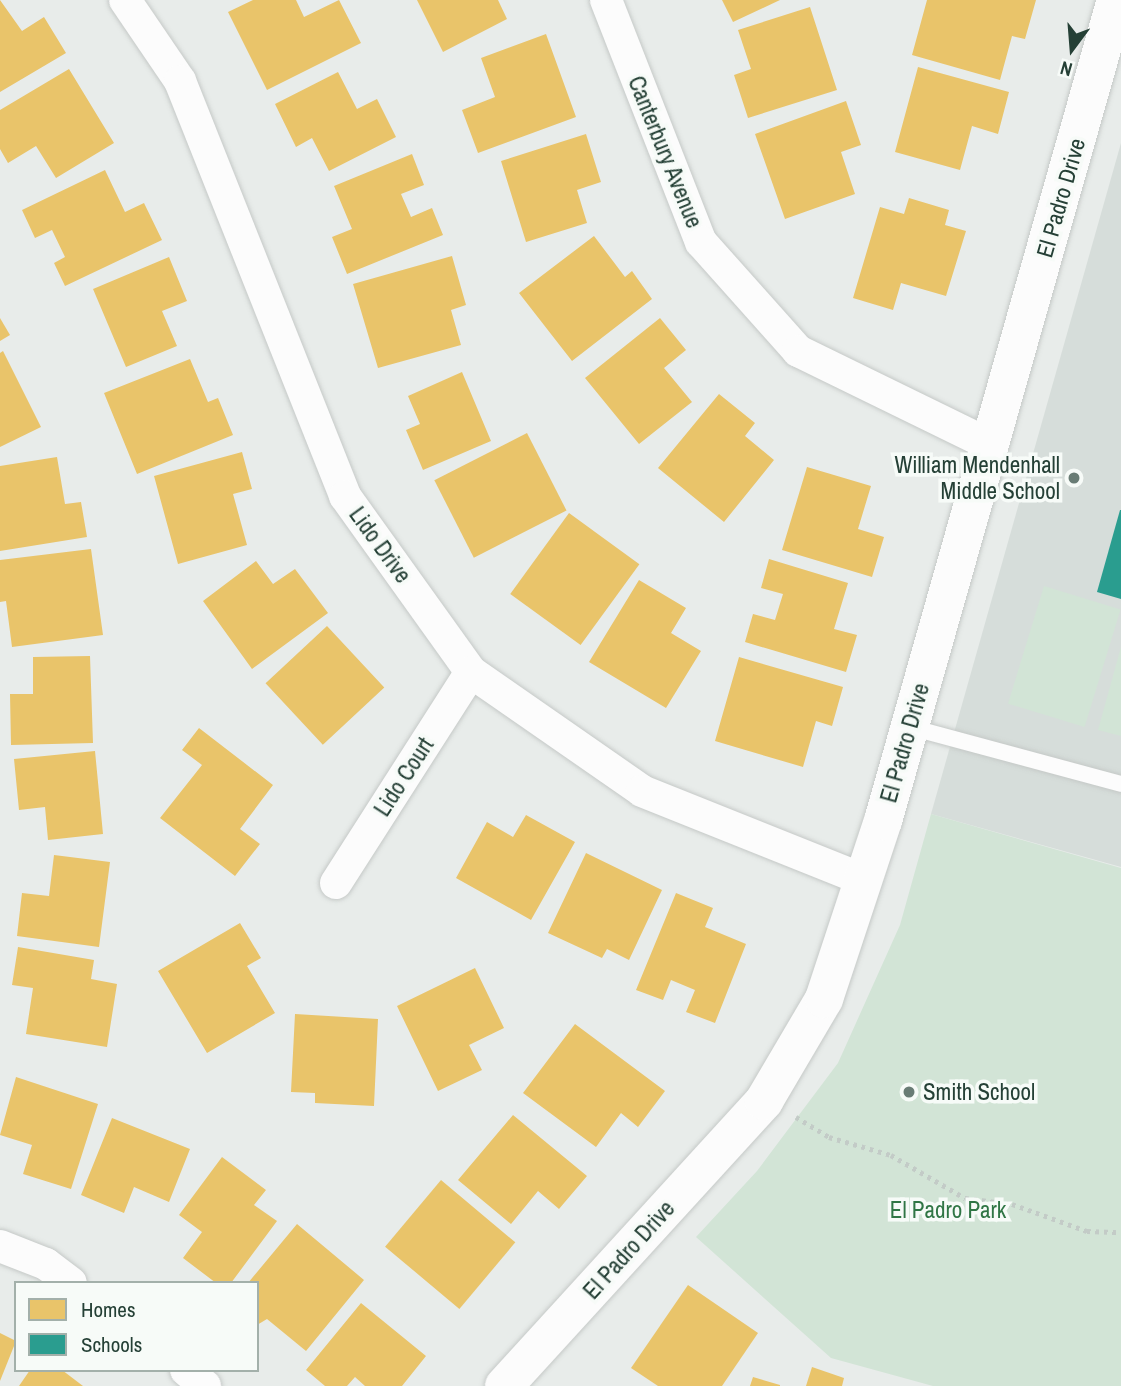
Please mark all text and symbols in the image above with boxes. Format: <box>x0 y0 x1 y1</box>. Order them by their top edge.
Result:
north arrow <box>1037 14 1107 84</box>
text: N <box>1057 55 1075 83</box>
street label: Canterbury Avenue <box>622 72 708 232</box>
street label: El Padro Drive <box>1031 135 1091 261</box>
place label: William Mendenhall Middle School <box>894 451 1060 505</box>
marker: William Mendenhall Middle School <box>1066 470 1082 486</box>
street label: Lido Drive <box>343 502 417 588</box>
street label: El Padro Drive <box>875 680 935 806</box>
street label: Lido Court <box>368 733 440 821</box>
place label: Smith School <box>923 1078 1035 1106</box>
marker: Smith School <box>901 1084 917 1100</box>
street label: El Padro Drive <box>578 1195 680 1305</box>
park label: El Padro Park <box>890 1196 1006 1224</box>
legend <box>14 1281 259 1372</box>
text: Homes <box>81 1295 136 1324</box>
text: Schools <box>81 1330 142 1359</box>

